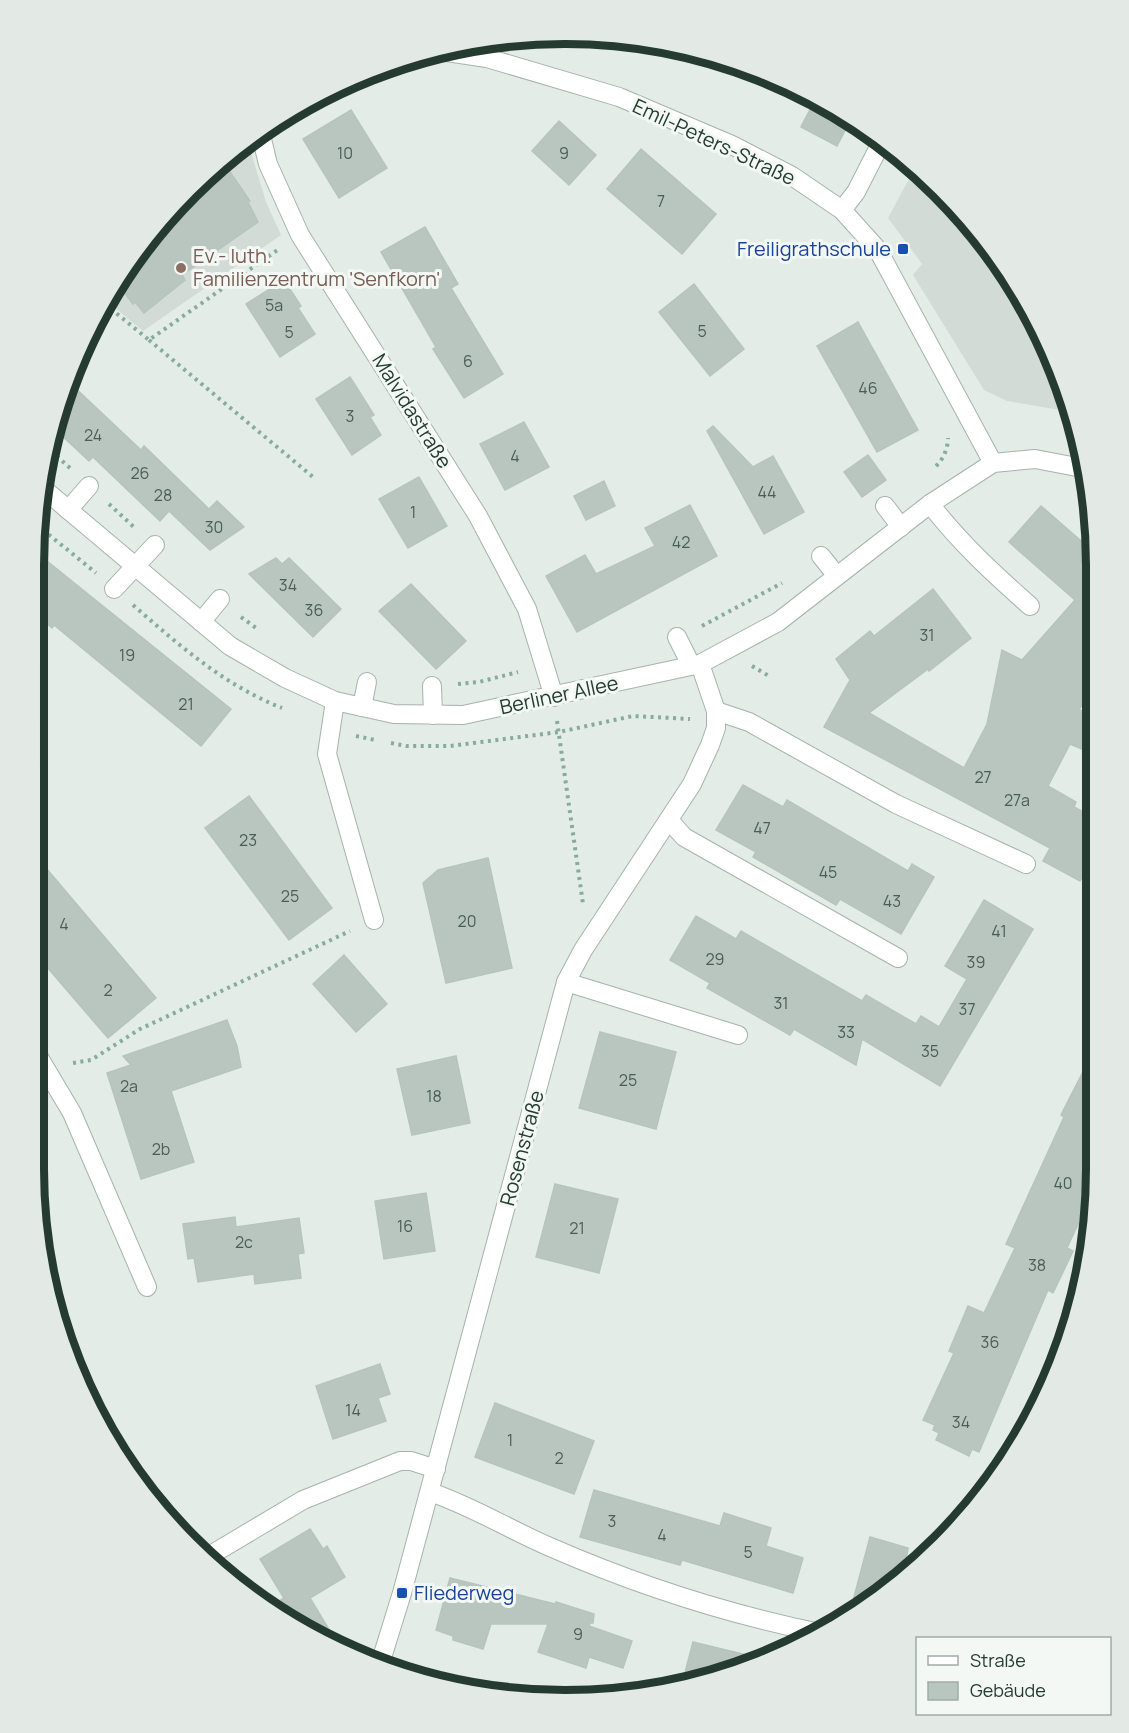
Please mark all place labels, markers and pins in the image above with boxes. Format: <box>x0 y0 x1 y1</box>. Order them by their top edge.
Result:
place label: Freiligrathschule <box>737 235 891 262</box>
place label: Ev.- luth. Familienzentrum 'Senfkorn' <box>193 242 440 292</box>
marker: Freiligrathschule <box>896 242 910 256</box>
marker: Ev.- luth. Familienzentrum 'Senfkorn' <box>174 261 188 275</box>
place label: Fliederweg <box>414 1579 514 1606</box>
marker: Fliederweg <box>395 1586 409 1600</box>

